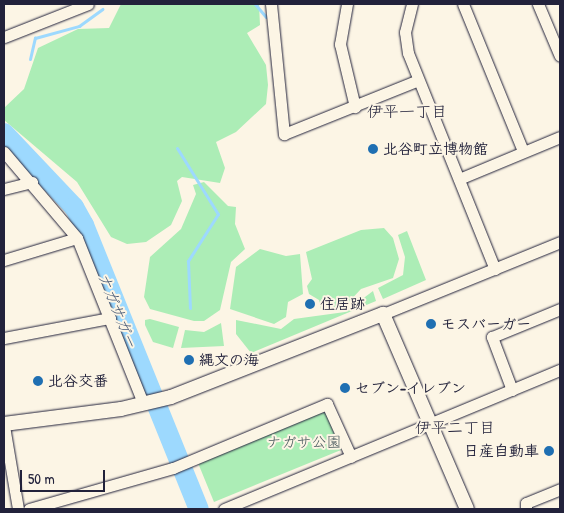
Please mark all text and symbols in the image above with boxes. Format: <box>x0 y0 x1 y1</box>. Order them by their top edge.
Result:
district label: 伊平一丁目 <box>367 101 447 121</box>
place label: 北谷町立博物館 <box>383 140 488 158</box>
marker: 北谷町立博物館 <box>367 143 379 155</box>
water label: ナガサガー <box>94 269 142 351</box>
place label: 住居跡 <box>320 295 365 313</box>
marker: 住居跡 <box>304 298 316 310</box>
place label: モスバーガー <box>441 315 531 333</box>
marker: モスバーガー <box>425 318 437 330</box>
place label: 縄文の海 <box>199 351 259 369</box>
marker: 縄文の海 <box>183 354 195 366</box>
place label: 北谷交番 <box>48 372 108 390</box>
marker: 北谷交番 <box>32 375 44 387</box>
place label: セブン-イレブン <box>355 379 466 397</box>
marker: セブン-イレブン <box>339 382 351 394</box>
district label: 伊平二丁目 <box>415 417 495 437</box>
park label: ナガサ公園 <box>267 433 341 451</box>
place label: 日産自動車 <box>464 442 539 460</box>
marker: 日産自動車 <box>543 445 555 457</box>
scale bar <box>22 460 108 492</box>
text: 50 m <box>28 468 55 489</box>

